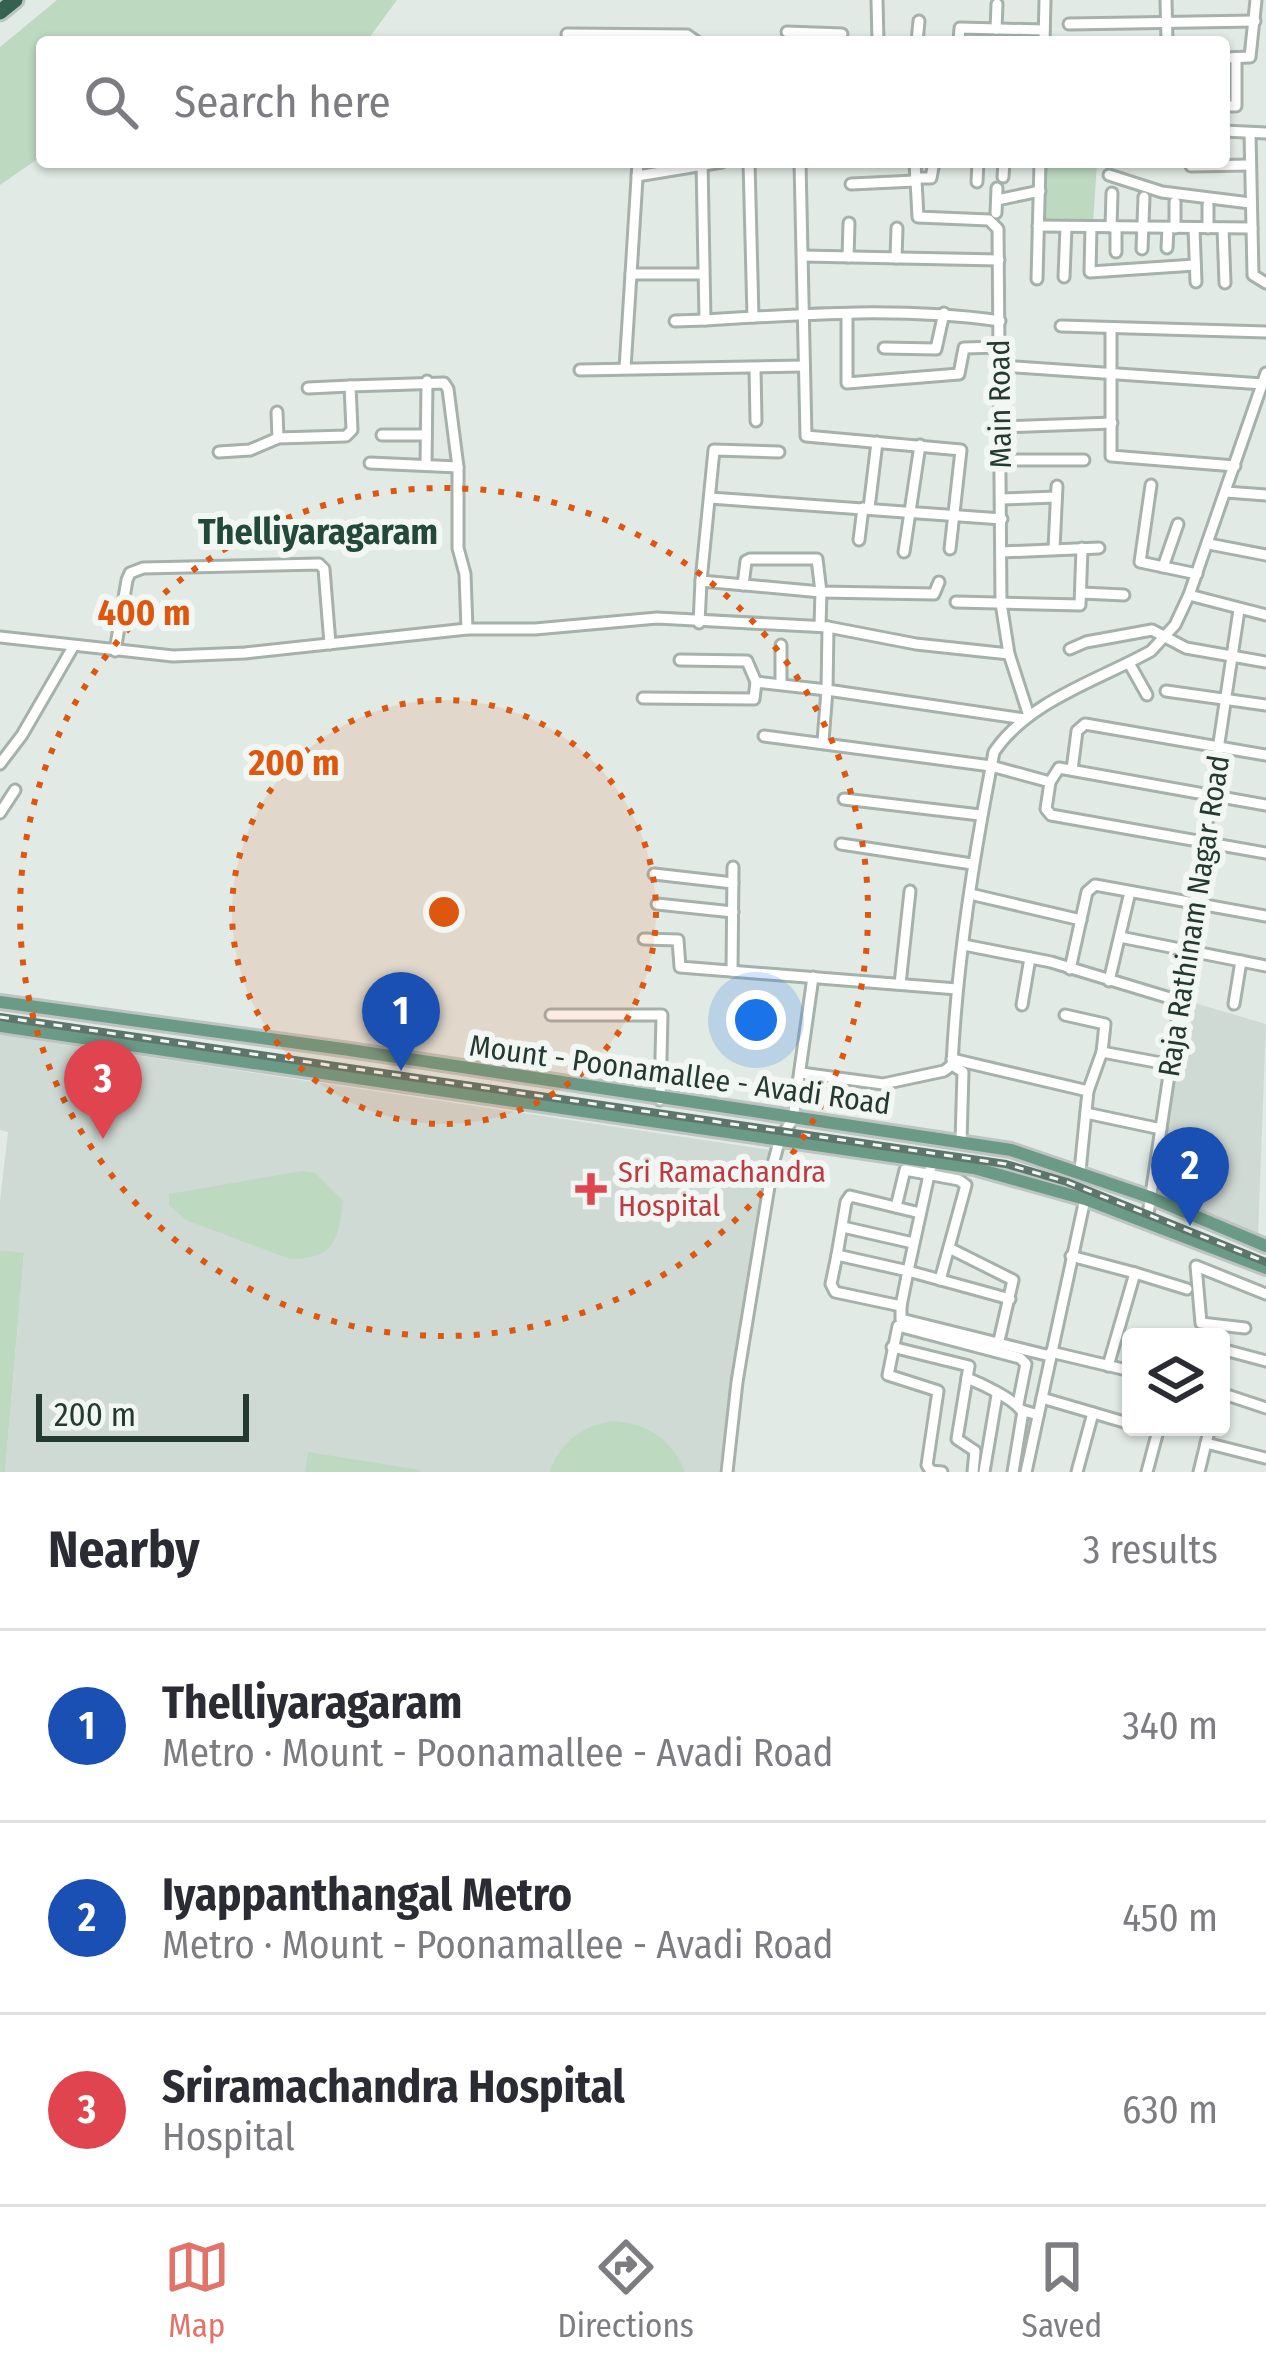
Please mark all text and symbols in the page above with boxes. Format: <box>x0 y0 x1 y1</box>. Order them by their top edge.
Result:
search box <box>36 36 1230 168</box>
icon: search <box>78 69 144 135</box>
text: Search here <box>174 75 391 129</box>
street label: Main Road <box>981 339 1019 469</box>
district label: Thelliyaragaram <box>198 510 438 554</box>
text: 400 m <box>98 591 190 635</box>
text: 200 m <box>248 741 339 785</box>
street label: Raja Rathinam Nagar Road <box>1151 753 1237 1079</box>
centre of rings <box>423 891 465 933</box>
pin: 1 <box>362 972 440 1071</box>
your location <box>726 990 786 1050</box>
street label: Mount - Poonamallee - Avadi Road <box>467 1028 893 1122</box>
pin: 3 <box>64 1040 142 1139</box>
pin: 2 <box>1151 1127 1229 1226</box>
place label: Sri Ramachandra Hospital <box>618 1154 826 1224</box>
marker: Sri Ramachandra Hospital <box>575 1173 607 1205</box>
map controls <box>1122 1328 1230 1436</box>
button: layers <box>1122 1328 1230 1436</box>
scale bar <box>36 1388 249 1441</box>
text: 200 m <box>54 1395 136 1435</box>
text: Nearby <box>48 1519 200 1581</box>
text: 3 results <box>1083 1527 1218 1573</box>
text: Thelliyaragaram <box>162 1676 462 1730</box>
text: 1 <box>79 1703 95 1749</box>
text: 340 m <box>1122 1703 1218 1749</box>
text: Metro · Mount - Poonamallee - Avadi Road <box>162 1730 834 1776</box>
text: Iyappanthangal Metro <box>162 1868 572 1922</box>
text: 2 <box>78 1895 96 1941</box>
text: 450 m <box>1122 1895 1218 1941</box>
text: Metro · Mount - Poonamallee - Avadi Road <box>162 1922 834 1968</box>
text: Sriramachandra Hospital <box>162 2060 625 2114</box>
text: 3 <box>78 2087 96 2133</box>
text: 630 m <box>1122 2087 1218 2133</box>
text: Hospital <box>162 2114 295 2160</box>
tab: Map <box>164 2234 230 2346</box>
tab: Directions <box>557 2234 694 2346</box>
tab: Saved <box>1022 2234 1102 2346</box>

